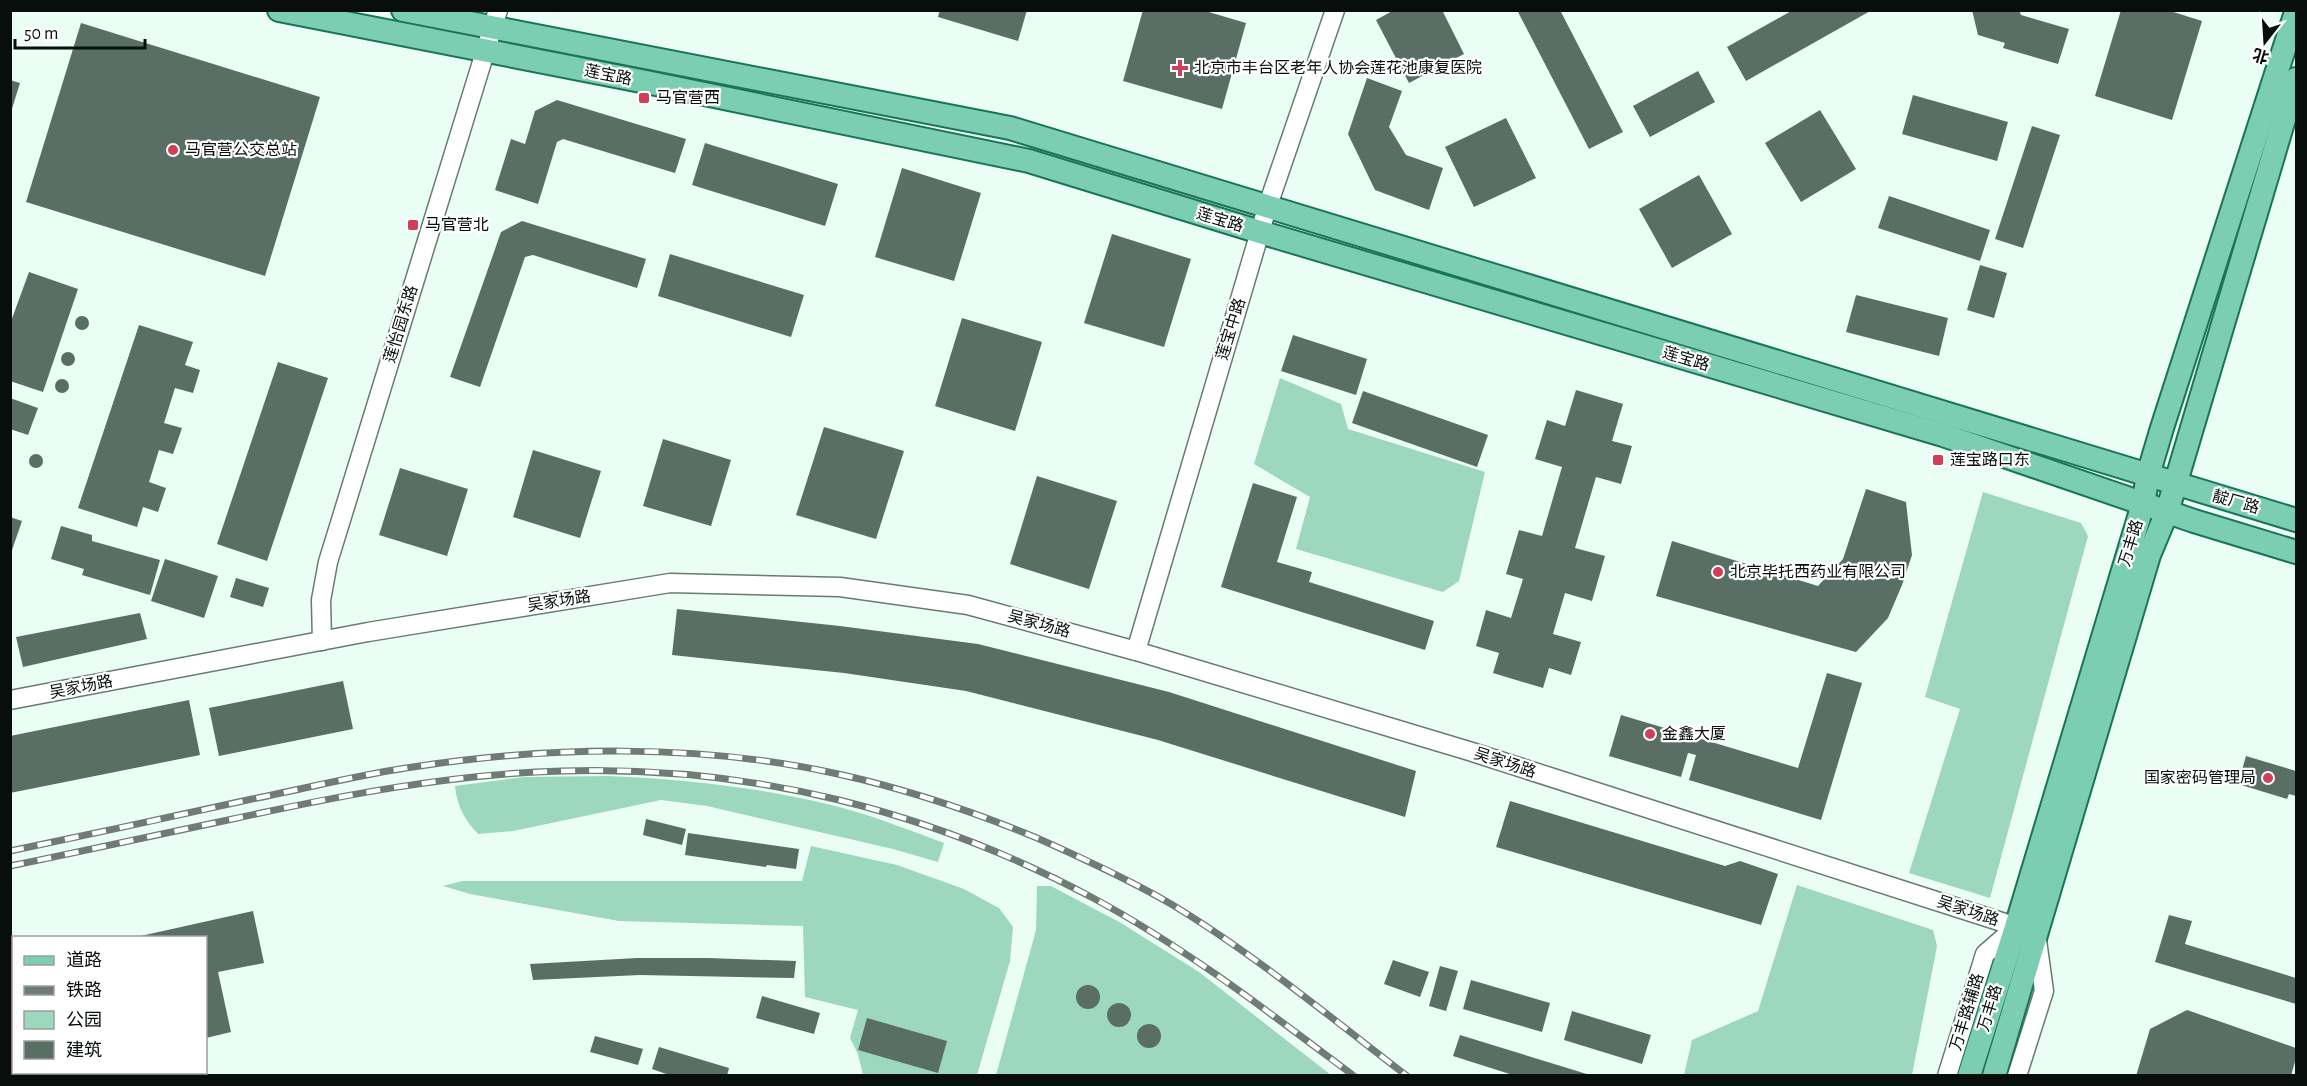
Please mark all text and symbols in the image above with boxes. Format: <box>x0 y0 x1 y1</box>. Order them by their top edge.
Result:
scale bar <box>15 12 146 50</box>
north arrow <box>2235 12 2295 72</box>
text: 50 m <box>24 25 58 43</box>
text: 北 <box>2251 45 2271 66</box>
marker: 北京市丰台区老年人协会莲花池康复医院 <box>1171 59 1189 77</box>
place label: 北京市丰台区老年人协会莲花池康复医院 <box>1194 59 1482 76</box>
street label: 莲宝路 <box>583 62 633 87</box>
place label: 马官营西 <box>656 89 720 106</box>
marker: 马官营西 <box>637 91 651 105</box>
place label: 马官营公交总站 <box>185 141 297 158</box>
marker: 马官营公交总站 <box>166 143 180 157</box>
street label: 莲宝路 <box>1195 204 1246 235</box>
place label: 马官营北 <box>425 216 489 233</box>
marker: 马官营北 <box>406 218 420 232</box>
street label: 莲怡园东路 <box>381 283 420 365</box>
street label: 莲宝中路 <box>1213 296 1248 362</box>
street label: 莲宝路 <box>1661 343 1712 374</box>
place label: 莲宝路口东 <box>1950 451 2030 468</box>
marker: 莲宝路口东 <box>1931 453 1945 467</box>
street label: 靛厂路 <box>2211 487 2262 516</box>
street label: 万丰路 <box>2115 517 2146 568</box>
place label: 北京毕托西药业有限公司 <box>1730 563 1906 580</box>
marker: 北京毕托西药业有限公司 <box>1711 565 1725 579</box>
street label: 吴家场路 <box>526 587 592 614</box>
street label: 吴家场路 <box>1006 607 1072 640</box>
street label: 吴家场路 <box>48 672 114 701</box>
place label: 金鑫大厦 <box>1662 725 1726 742</box>
marker: 金鑫大厦 <box>1643 727 1657 741</box>
street label: 吴家场路 <box>1472 745 1538 780</box>
place label: 国家密码管理局 <box>2144 769 2256 786</box>
marker: 国家密码管理局 <box>2261 771 2275 785</box>
street label: 吴家场路 <box>1935 893 2001 928</box>
legend <box>12 936 207 1074</box>
text: 道路 <box>66 950 102 970</box>
street label: 万丰路辅路 <box>1947 971 1986 1053</box>
text: 铁路 <box>66 980 102 1000</box>
street label: 万丰路 <box>1974 982 2005 1033</box>
text: 公园 <box>66 1011 102 1030</box>
text: 建筑 <box>66 1040 102 1060</box>

